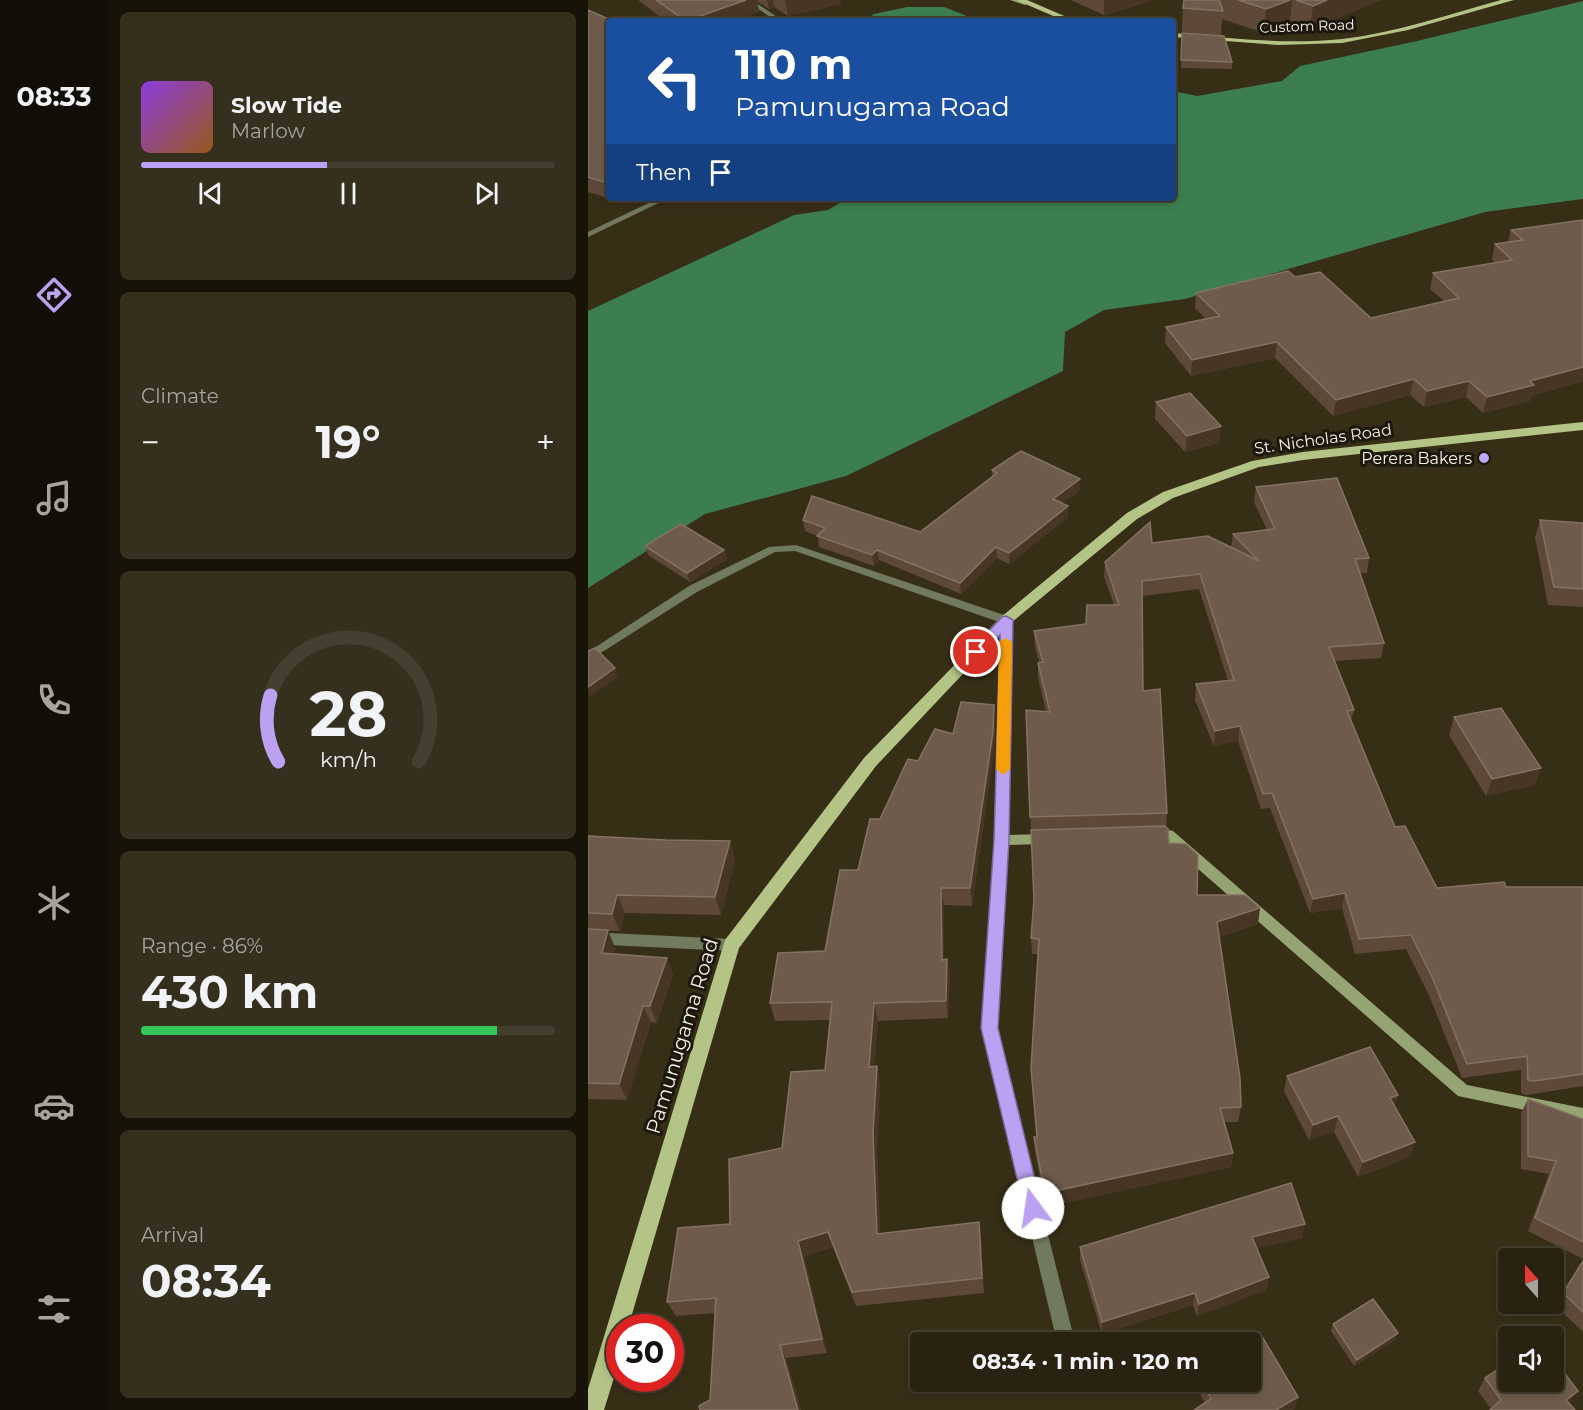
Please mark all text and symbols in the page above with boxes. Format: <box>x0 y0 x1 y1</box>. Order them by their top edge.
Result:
street label: Custom Road <box>1259 15 1355 37</box>
text: 110 m <box>735 38 852 90</box>
icon: left <box>636 42 714 120</box>
text: 08:33 <box>16 80 92 113</box>
text: Pamunugama Road <box>735 90 1010 123</box>
text: Slow Tide <box>231 92 342 119</box>
text: Marlow <box>231 119 305 143</box>
icon: arrive <box>704 156 737 189</box>
text: Then <box>636 159 692 186</box>
icon: previous <box>194 177 227 210</box>
icon: pause <box>332 177 365 210</box>
icon: next <box>470 177 503 210</box>
icon: directions <box>33 274 75 316</box>
text: Climate <box>141 384 219 408</box>
text: 19° <box>315 414 381 469</box>
street label: St. Nicholas Road <box>1253 420 1393 458</box>
text: − <box>141 422 160 462</box>
text: + <box>536 422 555 462</box>
place label: Perera Bakers <box>1361 449 1472 468</box>
marker: Perera Bakers <box>1477 451 1491 465</box>
icon: music <box>33 477 75 519</box>
pin <box>950 626 1001 677</box>
icon: arrive <box>959 635 992 668</box>
text: 28 <box>309 676 387 752</box>
icon: phone <box>33 679 75 721</box>
text: km/h <box>319 746 377 772</box>
icon: climate <box>33 882 75 924</box>
text: Range · 86% <box>141 934 263 958</box>
street label: Pamunugama Road <box>641 935 723 1137</box>
text: 430 km <box>141 964 318 1019</box>
icon: car <box>33 1085 75 1127</box>
position arrow <box>1001 1176 1065 1240</box>
text: Arrival <box>141 1223 204 1247</box>
north arrow <box>1498 1248 1564 1314</box>
map controls <box>1498 1248 1564 1392</box>
text: 08:34 <box>141 1253 271 1308</box>
icon: filters <box>33 1288 75 1330</box>
speed limit sign: 30 <box>606 1314 684 1392</box>
button: sound <box>1498 1326 1564 1392</box>
text: 08:34 · 1 min · 120 m <box>972 1348 1199 1375</box>

